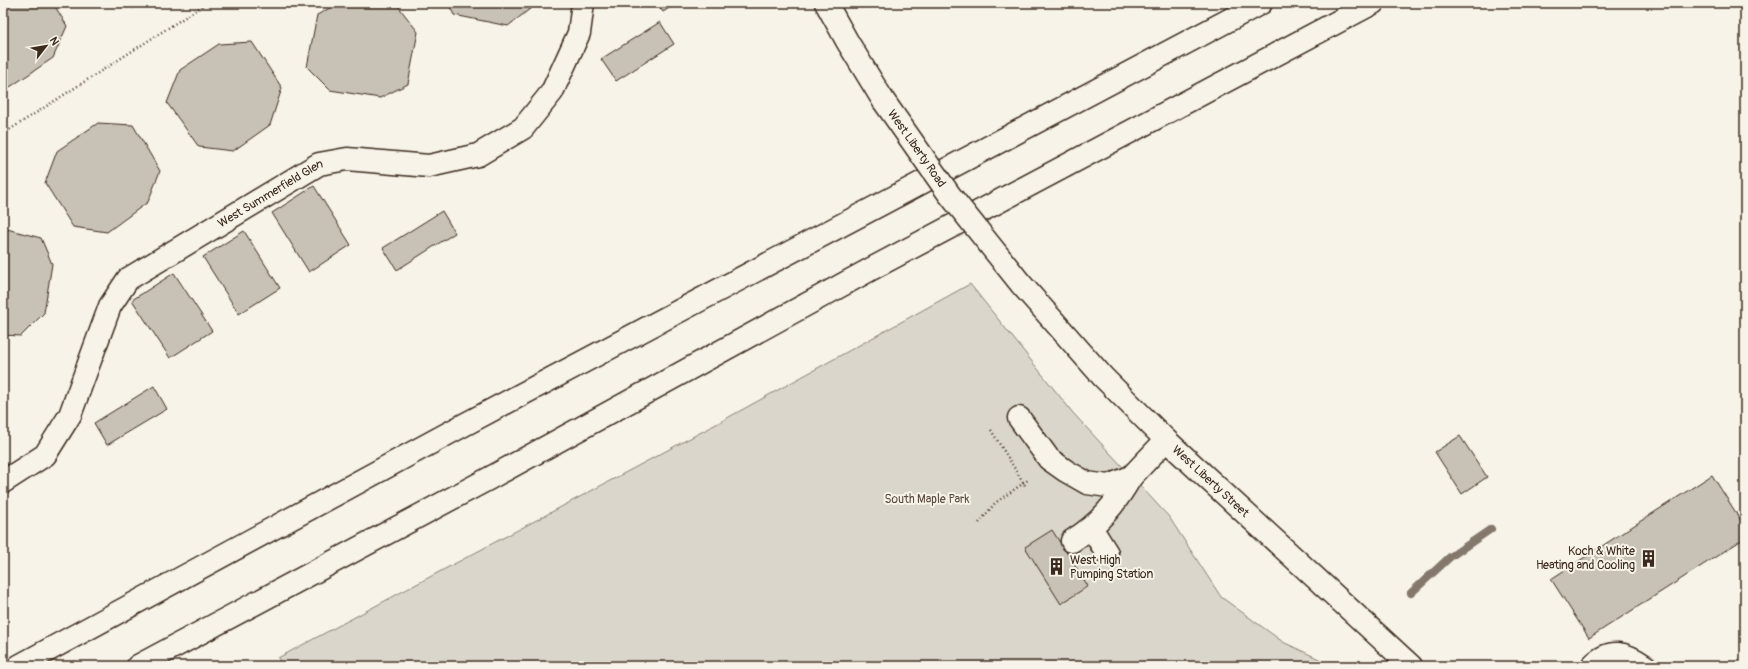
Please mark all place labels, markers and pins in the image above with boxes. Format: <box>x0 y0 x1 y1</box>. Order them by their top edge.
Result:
place label: Koch & White Heating and Cooling <box>1536 544 1635 573</box>
building icon: Koch & White Heating and Cooling <box>1638 548 1658 568</box>
place label: West High Pumping Station <box>1070 553 1153 582</box>
building icon: West High Pumping Station <box>1047 557 1067 577</box>

